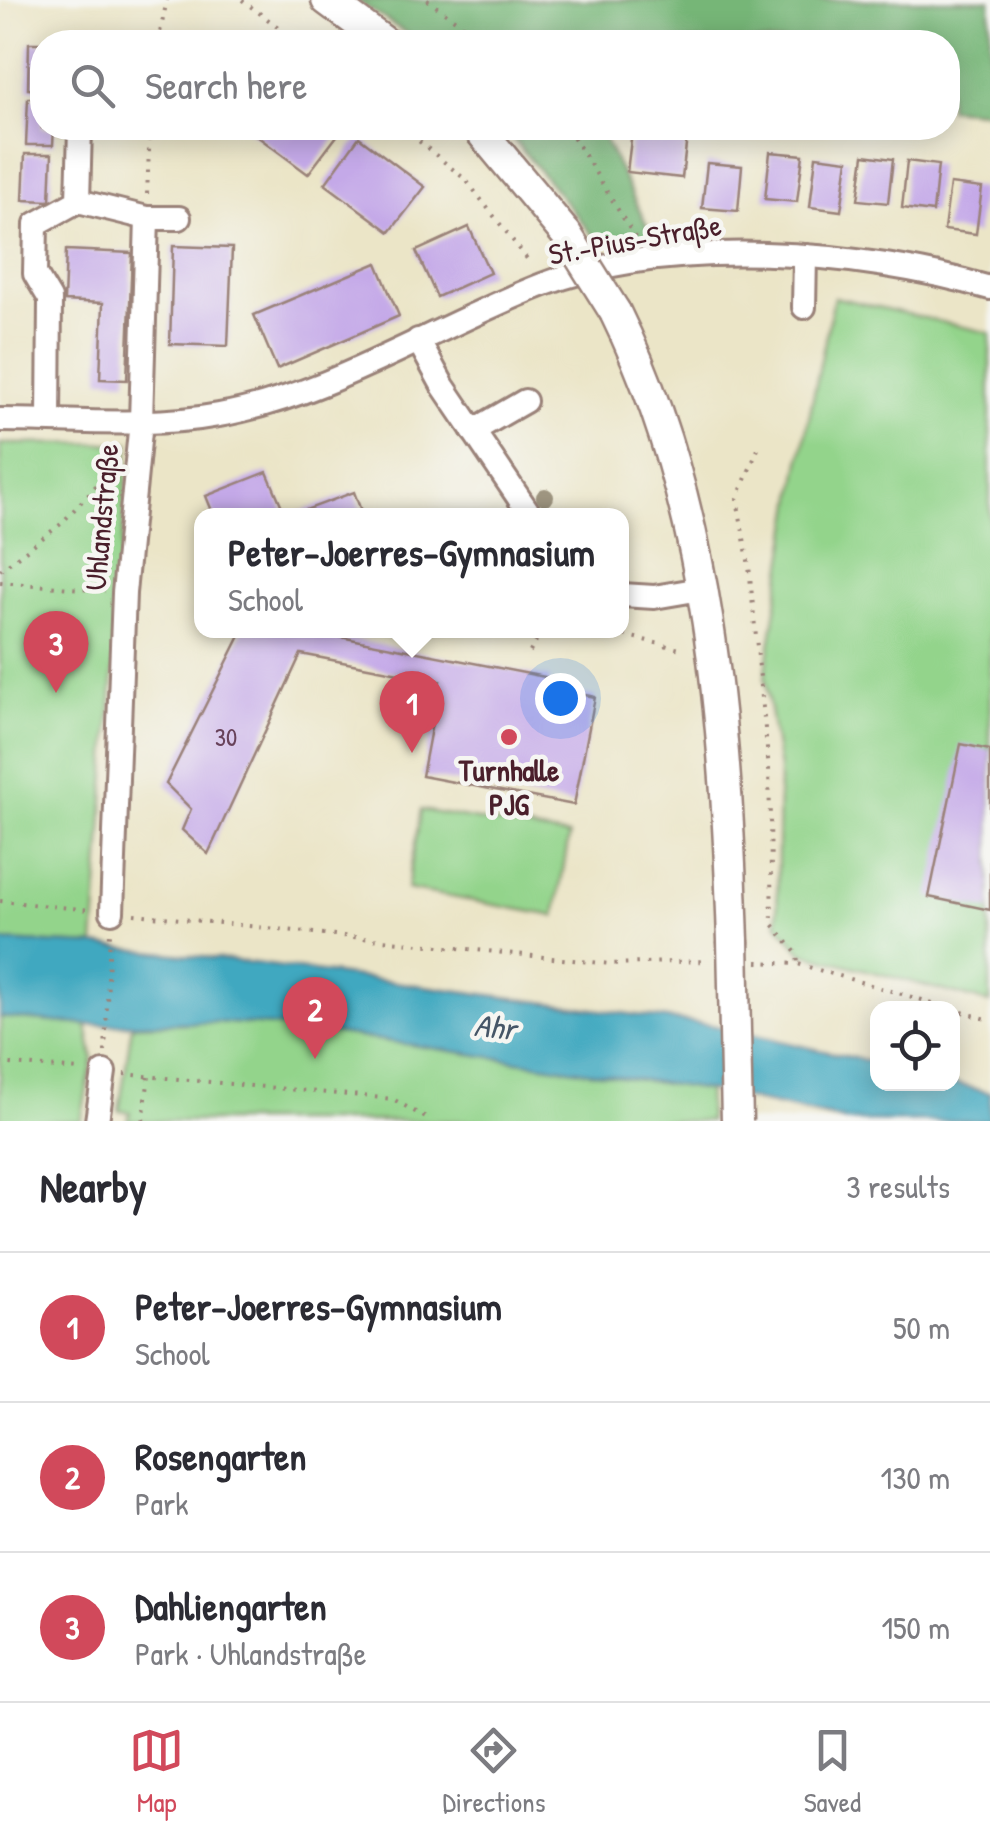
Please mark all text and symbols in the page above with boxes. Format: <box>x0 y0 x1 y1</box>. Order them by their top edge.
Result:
search box <box>30 30 960 140</box>
icon: search <box>65 58 120 113</box>
text: Search here <box>145 59 307 111</box>
street label: St.-Pius-Straße <box>545 204 724 274</box>
street label: Uhlandstraße <box>75 442 127 592</box>
popup <box>194 508 629 638</box>
text: Peter-Joerres-Gymnasium <box>228 526 595 578</box>
text: School <box>228 578 303 621</box>
pin: 3 <box>23 610 88 693</box>
pin: 1 <box>380 670 444 753</box>
your location <box>535 673 586 724</box>
house number: 30 <box>215 720 237 754</box>
marker: Turnhalle PJG <box>498 726 520 748</box>
place label: Turnhalle PJG <box>458 750 559 824</box>
pin: 2 <box>282 976 348 1059</box>
map controls <box>870 1001 960 1091</box>
button: locate <box>870 1001 960 1091</box>
water label: Ahr <box>472 1003 522 1050</box>
text: Nearby <box>40 1158 147 1215</box>
text: 3 results <box>846 1165 950 1208</box>
text: Peter-Joerres-Gymnasium <box>135 1280 502 1332</box>
text: 1 <box>67 1306 78 1349</box>
text: 50 m <box>893 1306 950 1349</box>
text: School <box>135 1332 210 1375</box>
text: Rosengarten <box>135 1430 306 1482</box>
text: 2 <box>65 1456 80 1499</box>
text: 130 m <box>881 1456 950 1499</box>
text: Park <box>135 1482 189 1525</box>
text: Dahliengarten <box>135 1580 327 1632</box>
text: 3 <box>65 1606 80 1649</box>
text: 150 m <box>881 1606 950 1649</box>
text: Park · Uhlandstraße <box>135 1632 367 1675</box>
tab: Map <box>129 1723 184 1821</box>
tab: Directions <box>442 1723 545 1821</box>
tab: Saved <box>804 1723 861 1821</box>

